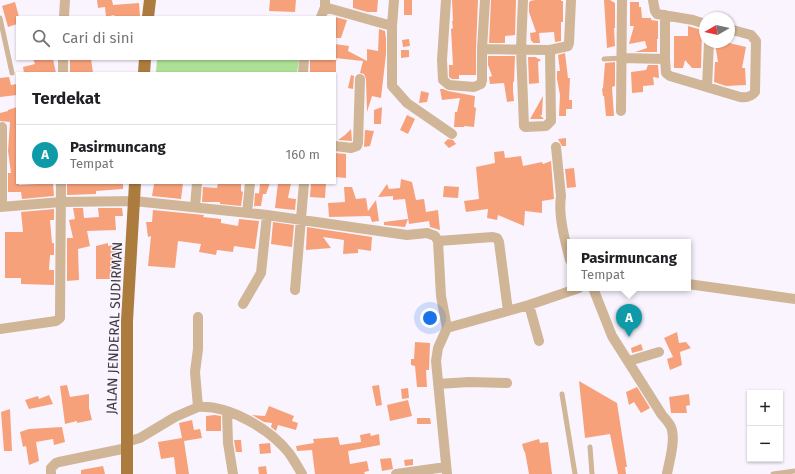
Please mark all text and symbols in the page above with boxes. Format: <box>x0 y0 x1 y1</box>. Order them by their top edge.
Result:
north arrow <box>699 12 735 48</box>
search box <box>16 16 336 60</box>
icon: search <box>30 27 52 49</box>
text: Cari di sini <box>62 29 134 47</box>
text: Terdekat <box>32 88 101 109</box>
text: Pasirmuncang <box>70 138 166 156</box>
text: A <box>41 147 49 162</box>
text: 160 m <box>286 147 320 162</box>
text: Tempat <box>70 156 114 171</box>
popup <box>567 239 691 291</box>
street label: JALAN JENDERAL SUDIRMAN <box>103 241 126 415</box>
text: Pasirmuncang <box>581 249 677 267</box>
text: Tempat <box>581 267 625 282</box>
pin: A <box>616 304 642 337</box>
your location <box>420 308 440 328</box>
map controls <box>747 390 783 462</box>
button: + <box>747 390 783 426</box>
button: − <box>747 426 783 462</box>

